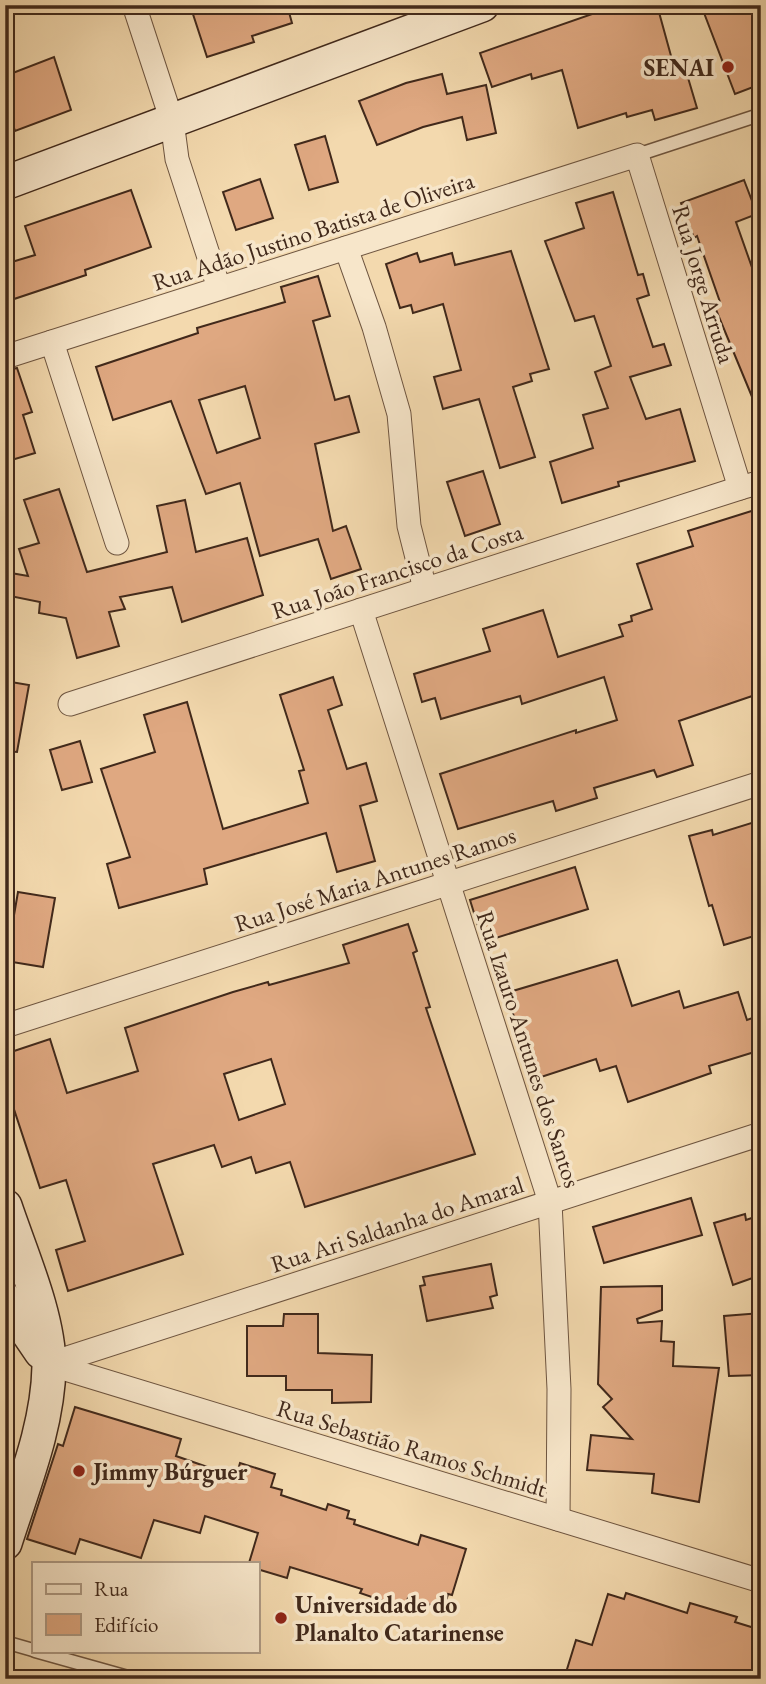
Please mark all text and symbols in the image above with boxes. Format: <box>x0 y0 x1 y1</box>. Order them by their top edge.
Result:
place label: SENAI <box>644 52 714 83</box>
marker: SENAI <box>720 59 736 75</box>
street label: Rua Adão Justino Batista de Oliveira <box>148 164 478 298</box>
street label: Rua Jorge Arruda <box>665 201 743 367</box>
street label: Rua João Francisco da Costa <box>268 516 527 626</box>
street label: Rua José Maria Antunes Ramos <box>230 819 520 939</box>
street label: Rua Izauro Antunes dos Santos <box>470 907 588 1191</box>
street label: Rua Ari Saldanha do Amaral <box>267 1168 528 1280</box>
street label: Rua Sebastião Ramos Schmidt <box>273 1392 551 1504</box>
place label: Jimmy Búrguer <box>91 1456 247 1488</box>
marker: Jimmy Búrguer <box>71 1463 87 1479</box>
legend <box>32 1562 259 1652</box>
text: Rua <box>94 1575 129 1602</box>
place label: Universidade do Planalto Catarinense <box>295 1589 504 1648</box>
marker: Universidade do Planalto Catarinense <box>273 1610 289 1626</box>
text: Edifício <box>94 1611 158 1638</box>

